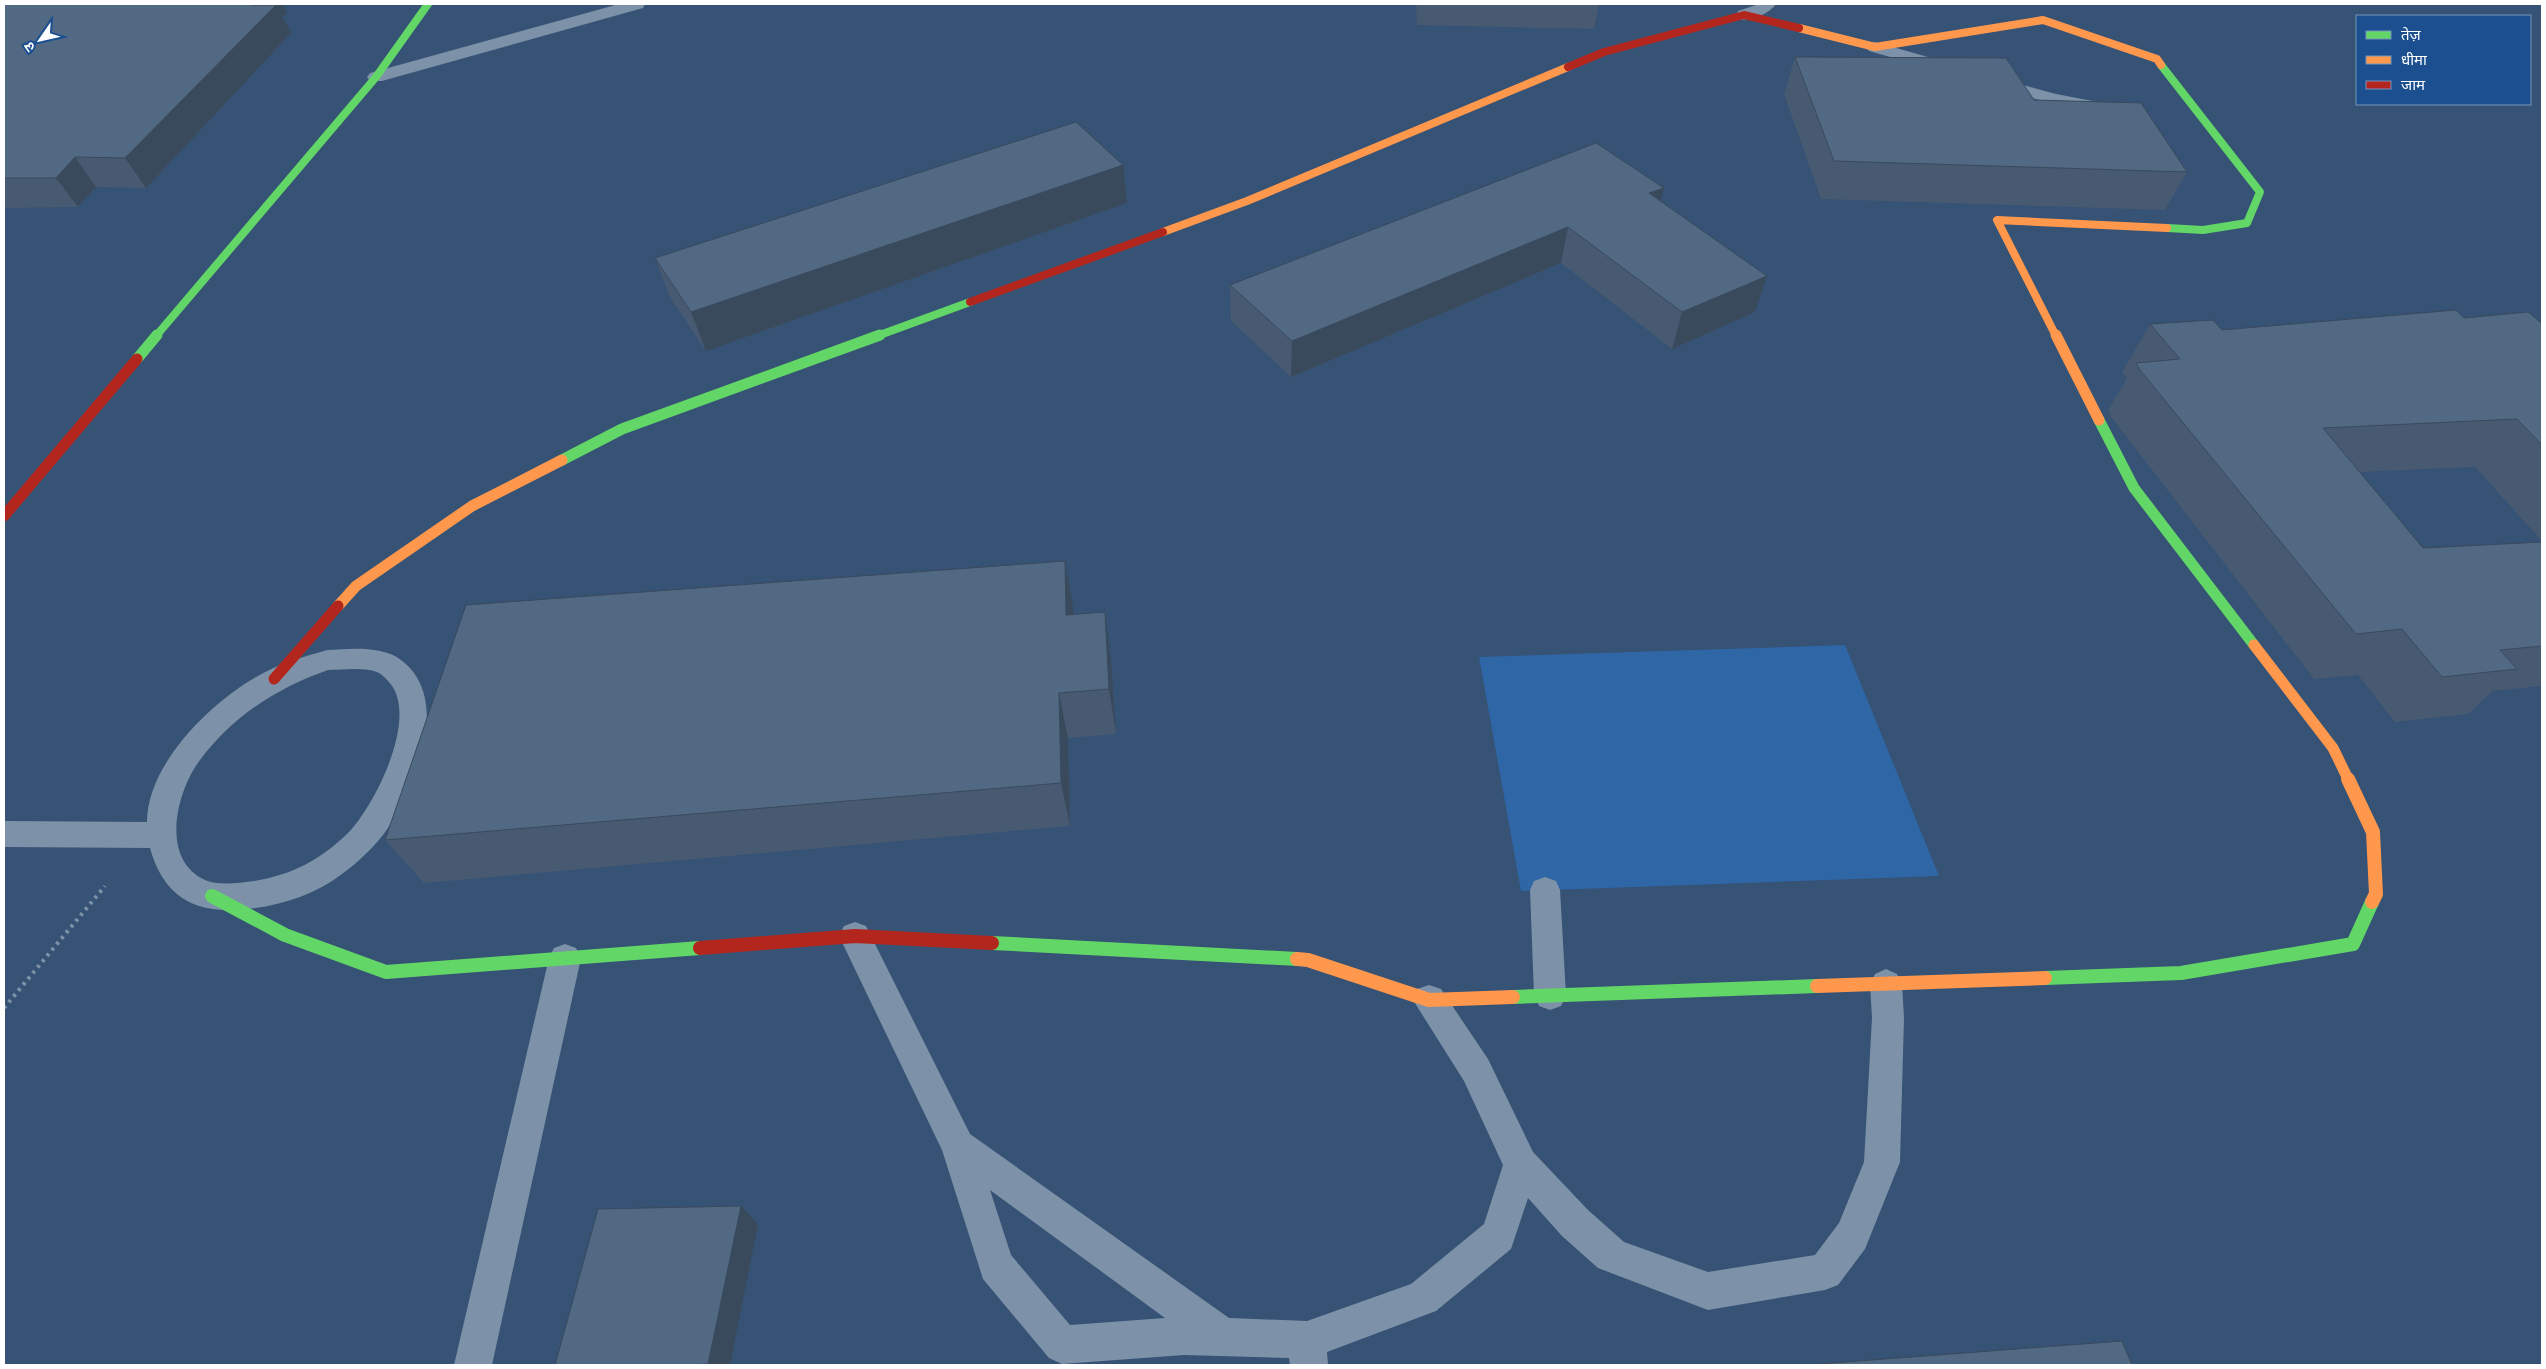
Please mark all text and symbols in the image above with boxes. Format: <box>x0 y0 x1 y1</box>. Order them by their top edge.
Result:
north arrow <box>15 15 65 65</box>
legend <box>2356 15 2531 105</box>
text: तेज़ <box>2401 26 2422 44</box>
text: उ <box>20 38 39 55</box>
text: धीमा <box>2401 51 2428 69</box>
text: जाम <box>2401 76 2426 94</box>

